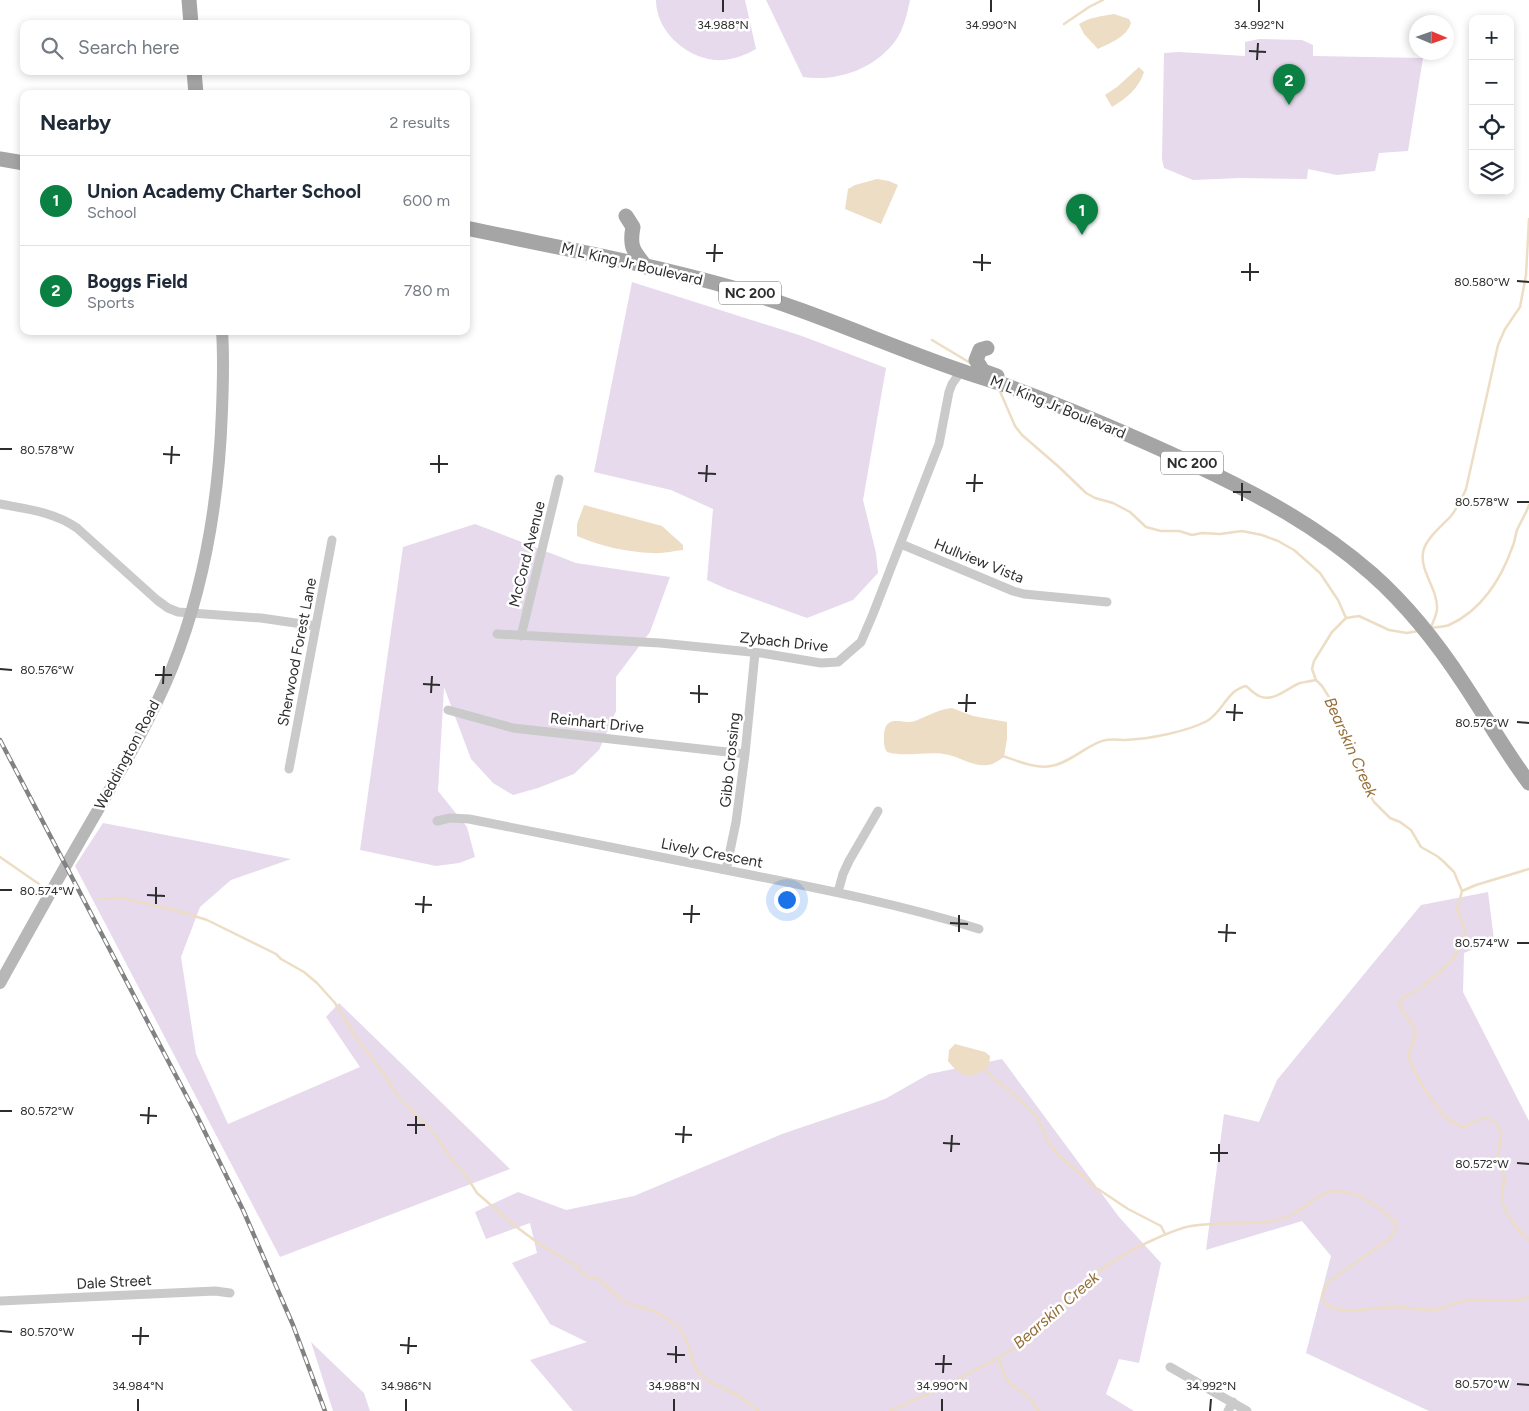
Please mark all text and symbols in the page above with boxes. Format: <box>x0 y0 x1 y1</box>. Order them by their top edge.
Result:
north arrow <box>1409 15 1454 60</box>
map controls <box>1469 15 1514 195</box>
button: + <box>1469 15 1514 60</box>
text: 34.988°N <box>697 18 749 32</box>
text: 34.990°N <box>965 18 1017 32</box>
text: 34.992°N <box>1234 18 1284 32</box>
search box <box>20 20 470 75</box>
icon: search <box>38 34 66 62</box>
text: Search here <box>78 36 180 59</box>
button: − <box>1469 60 1514 105</box>
pin: 2 <box>1273 64 1305 105</box>
button: locate <box>1469 105 1514 150</box>
text: Nearby <box>40 110 111 135</box>
text: 2 results <box>390 113 450 132</box>
button: layers <box>1469 150 1514 195</box>
text: Union Academy Charter School <box>87 180 361 203</box>
text: 1 <box>53 191 59 210</box>
text: 600 m <box>403 191 450 210</box>
pin: 1 <box>1066 194 1098 235</box>
text: School <box>87 203 137 222</box>
street label: M L King Jr Boulevard <box>560 239 704 289</box>
text: Boggs Field <box>87 270 188 293</box>
text: 80.580°W <box>1454 275 1510 289</box>
text: 2 <box>51 281 61 300</box>
text: 780 m <box>404 281 450 300</box>
road number: NC 200 <box>719 282 781 304</box>
text: Sports <box>87 293 134 312</box>
street label: M L King Jr Boulevard <box>988 372 1128 442</box>
text: 80.578°W <box>20 443 75 457</box>
road number: NC 200 <box>1161 452 1223 474</box>
text: 80.578°W <box>1455 495 1510 509</box>
street label: McCord Avenue <box>505 499 549 609</box>
street label: Hullview Vista <box>932 535 1026 587</box>
street label: Sherwood Forest Lane <box>274 576 320 728</box>
street label: Zybach Drive <box>739 628 829 656</box>
text: 80.576°W <box>20 663 74 677</box>
water label: Bearskin Creek <box>1320 694 1382 801</box>
street label: Weddington Road <box>91 697 163 813</box>
street label: Reinhart Drive <box>549 709 645 737</box>
street label: Gibb Crossing <box>716 712 744 808</box>
text: 80.576°W <box>1455 716 1509 730</box>
street label: Lively Crescent <box>660 834 765 872</box>
text: 80.574°W <box>20 884 75 898</box>
your location <box>774 887 800 913</box>
text: 80.574°W <box>1455 936 1510 950</box>
text: 80.572°W <box>20 1104 74 1118</box>
text: 80.572°W <box>1455 1157 1509 1171</box>
water label: Bearskin Creek <box>1009 1267 1104 1352</box>
street label: Dale Street <box>76 1271 152 1293</box>
text: 80.570°W <box>20 1325 75 1339</box>
text: 80.570°W <box>1455 1377 1510 1391</box>
text: 34.984°N <box>112 1379 164 1393</box>
text: 34.986°N <box>380 1379 432 1393</box>
text: 34.988°N <box>648 1379 700 1393</box>
text: 34.990°N <box>916 1379 968 1393</box>
text: 34.992°N <box>1186 1379 1236 1393</box>

